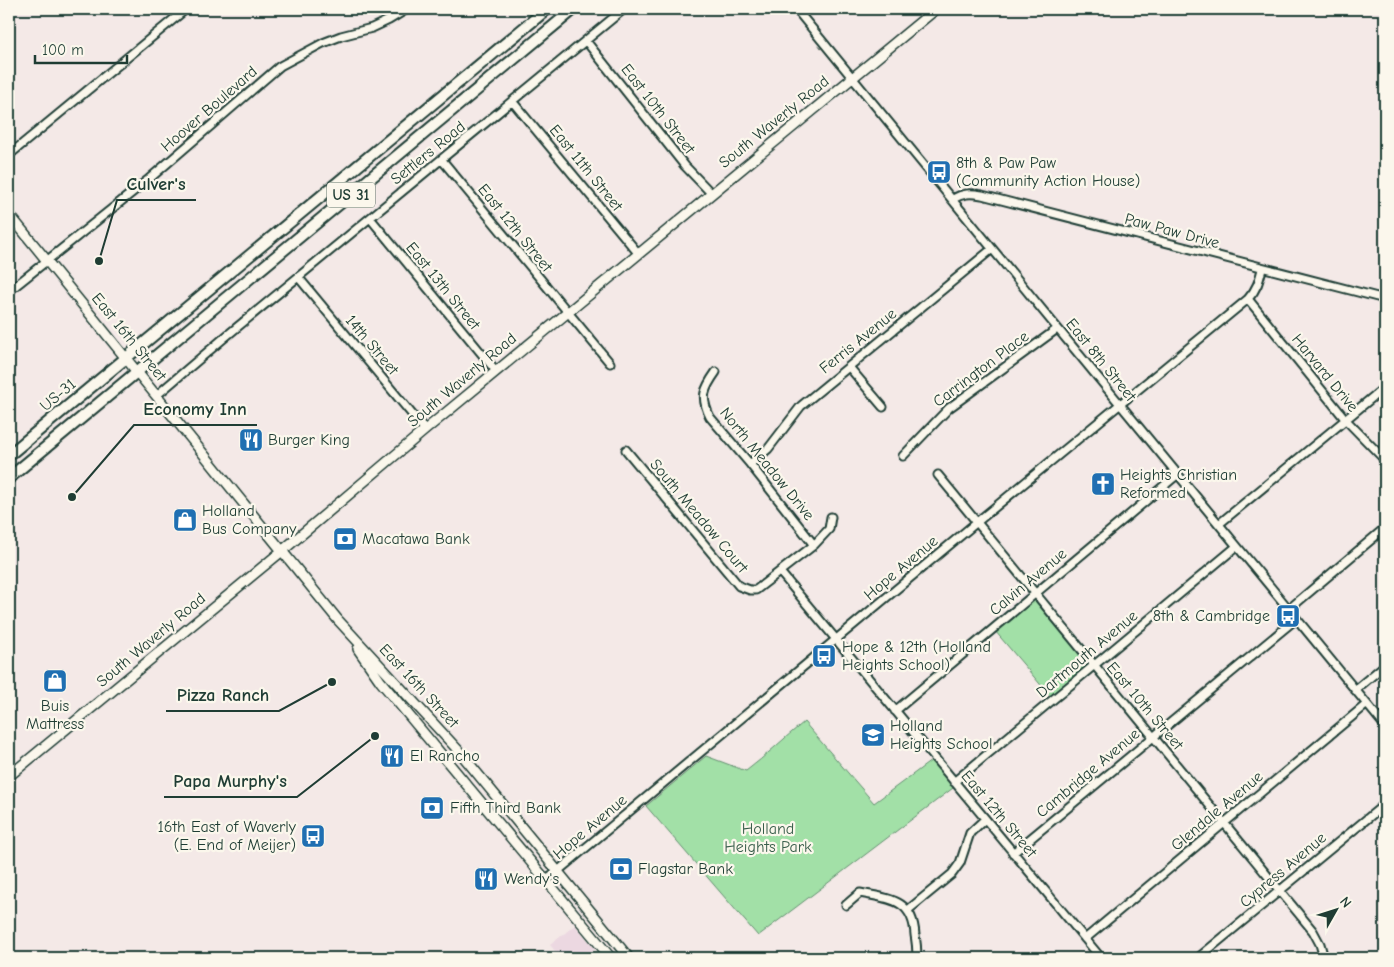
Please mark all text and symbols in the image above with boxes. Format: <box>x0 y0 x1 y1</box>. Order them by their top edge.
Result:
scale bar <box>35 32 128 64</box>
text: 100 m <box>42 41 84 59</box>
street label: East 10th Street <box>617 60 699 158</box>
street label: Hoover Boulevard <box>157 62 261 156</box>
street label: South Waverly Road <box>715 72 833 172</box>
street label: Settlers Road <box>387 118 469 188</box>
street label: East 11th Street <box>546 121 627 215</box>
place label: 8th & Paw Paw (Community Action House) <box>956 154 1140 190</box>
bus stop icon: 8th & Paw Paw (Community Action House) <box>926 159 952 185</box>
callout: Culver's <box>117 167 196 200</box>
text: Culver's <box>126 174 186 195</box>
street label: East 12th Street <box>474 180 556 276</box>
road number: US 31 <box>327 182 375 208</box>
street label: Paw Paw Drive <box>1123 210 1221 252</box>
street label: East 13th Street <box>402 239 484 334</box>
street label: East 16th Street <box>88 289 170 385</box>
street label: Ferris Avenue <box>816 305 900 377</box>
street label: 14th Street <box>342 311 403 379</box>
street label: East 8th Street <box>1062 315 1140 405</box>
street label: Carrington Place <box>930 327 1032 411</box>
street label: South Waverly Road <box>404 329 520 431</box>
street label: Harvard Drive <box>1288 330 1362 416</box>
street label: US-31 <box>37 375 79 415</box>
callout: Economy Inn <box>134 392 257 425</box>
text: Economy Inn <box>143 399 247 420</box>
street label: North Meadow Drive <box>716 404 818 524</box>
restaurant icon: Burger King <box>238 427 264 453</box>
place label: Burger King <box>268 431 350 449</box>
street label: South Meadow Court <box>646 456 752 577</box>
place label: Heights Christian Reformed <box>1120 466 1237 502</box>
church icon: Heights Christian Reformed <box>1090 471 1116 497</box>
place label: Holland Bus Company <box>202 502 297 538</box>
shop icon: Holland Bus Company <box>172 507 198 533</box>
bank icon: Macatawa Bank <box>332 526 358 552</box>
place label: Macatawa Bank <box>362 530 470 548</box>
street label: Hope Avenue <box>861 532 941 604</box>
street label: Calvin Avenue <box>986 545 1070 619</box>
street label: South Waverly Road <box>93 589 209 691</box>
bus stop icon: 8th & Cambridge <box>1275 603 1301 629</box>
street label: Dartmouth Avenue <box>1033 606 1141 702</box>
place label: 8th & Cambridge <box>1153 607 1270 625</box>
place label: Hope & 12th (Holland Heights School) <box>842 638 991 674</box>
street label: East 16th Street <box>376 640 463 732</box>
bus stop icon: Hope & 12th (Holland Heights School) <box>811 643 837 669</box>
street label: East 10th Street <box>1103 658 1187 754</box>
shop icon: Buis Mattress <box>42 668 68 694</box>
callout: Pizza Ranch <box>166 678 279 711</box>
text: Pizza Ranch <box>177 685 269 706</box>
place label: Buis Mattress <box>26 697 84 733</box>
place label: Holland Heights School <box>890 717 992 753</box>
school or university icon: Holland Heights School <box>860 722 886 748</box>
street label: Cambridge Avenue <box>1033 725 1143 821</box>
restaurant icon: El Rancho <box>379 743 405 769</box>
place label: El Rancho <box>410 747 480 765</box>
callout: Papa Murphy's <box>164 764 297 797</box>
street label: East 12th Street <box>957 767 1041 861</box>
street label: Glendale Avenue <box>1167 767 1267 855</box>
text: Papa Murphy's <box>173 771 287 792</box>
street label: Hope Avenue <box>550 791 630 863</box>
bank icon: Fifth Third Bank <box>419 795 445 821</box>
place label: Fifth Third Bank <box>450 799 561 817</box>
place label: 16th East of Waverly (E. End of Meijer) <box>157 818 297 854</box>
park label: Holland Heights Park <box>724 820 812 856</box>
bus stop icon: 16th East of Waverly (E. End of Meijer) <box>300 823 326 849</box>
street label: Cypress Avenue <box>1236 829 1330 911</box>
bank icon: Flagstar Bank <box>608 856 634 882</box>
place label: Flagstar Bank <box>638 860 733 878</box>
restaurant icon: Wendy's <box>473 866 499 892</box>
place label: Wendy's <box>504 870 559 888</box>
north arrow <box>1312 884 1362 934</box>
text: N <box>1336 893 1355 911</box>

